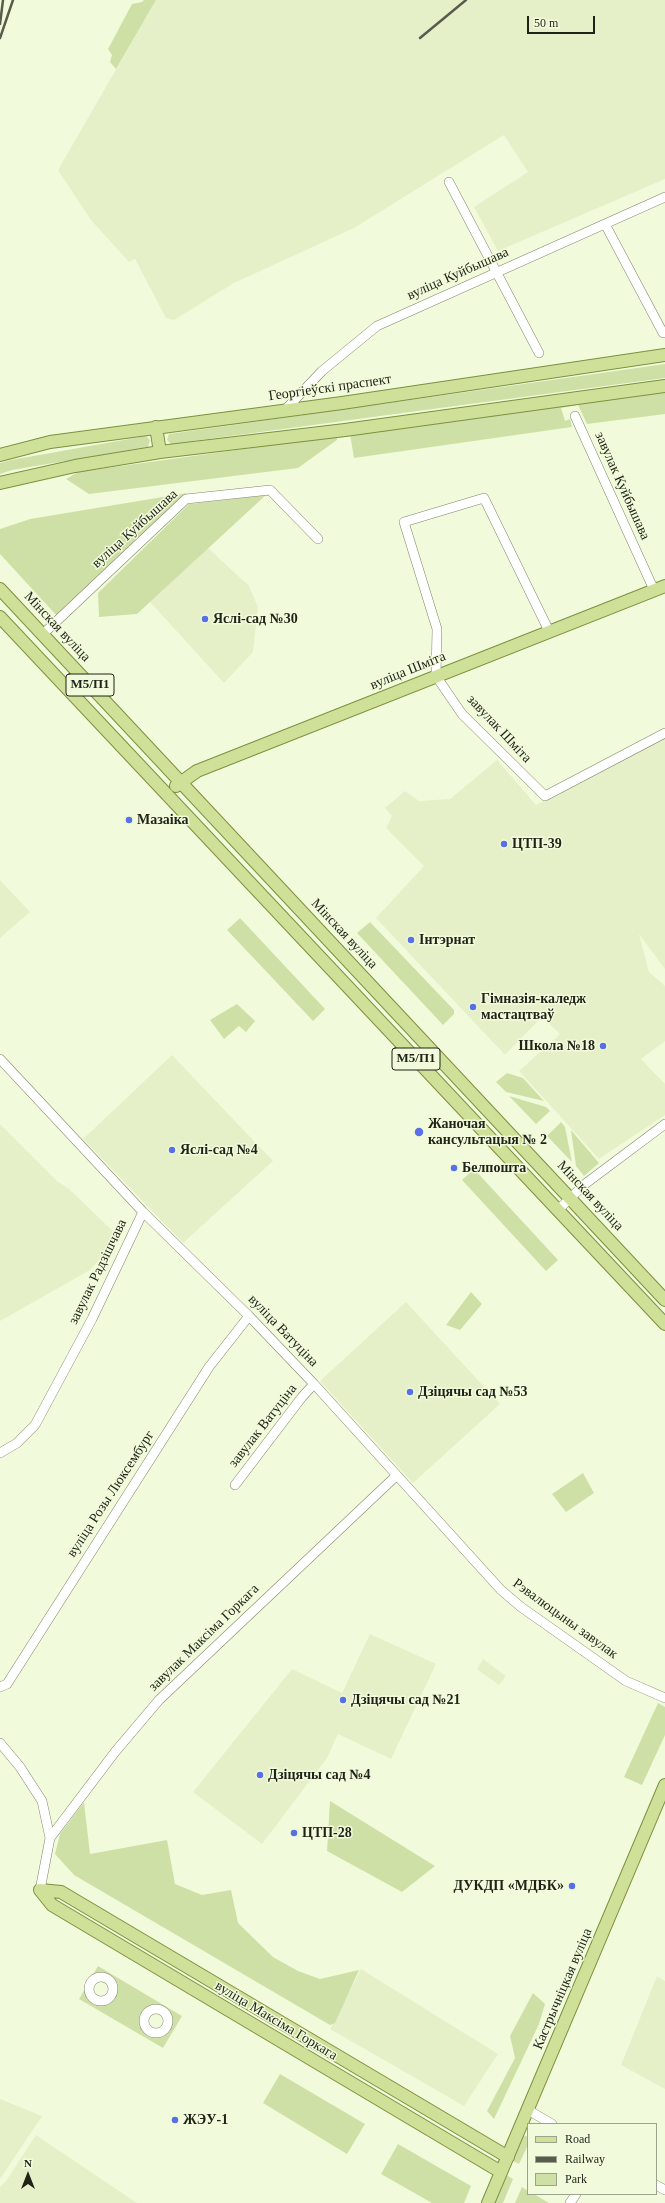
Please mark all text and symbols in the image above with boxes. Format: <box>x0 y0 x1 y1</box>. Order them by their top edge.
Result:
scale bar <box>529 8 597 34</box>
text: 50 m <box>534 16 558 30</box>
street label: вуліца Куйбышава <box>405 244 511 304</box>
street label: Георгіеўскі праспект <box>268 371 392 405</box>
street label: завулак Куйбышава <box>591 429 653 543</box>
street label: вуліца Куйбышава <box>89 486 181 572</box>
street label: Мінская вуліца <box>20 588 94 666</box>
place label: Яслі-сад №30 <box>213 611 298 627</box>
marker: Яслі-сад №30 <box>200 614 210 624</box>
street label: вуліца Шміта <box>368 648 448 694</box>
road number: М5/П1 <box>66 674 114 696</box>
street label: завулак Шміта <box>463 691 535 767</box>
place label: Мазаіка <box>137 812 189 828</box>
marker: Мазаіка <box>124 815 134 825</box>
place label: ЦТП-39 <box>512 836 562 852</box>
marker: ЦТП-39 <box>499 839 509 849</box>
street label: Мінская вуліца <box>307 895 381 973</box>
place label: Інтэрнат <box>419 932 475 948</box>
marker: Інтэрнат <box>406 935 416 945</box>
place label: Гімназія-каледж мастацтваў <box>481 991 586 1024</box>
marker: Гімназія-каледж мастацтваў <box>468 1002 478 1012</box>
place label: Школа №18 <box>519 1038 595 1054</box>
marker: Школа №18 <box>598 1041 608 1051</box>
road number: М5/П1 <box>392 1048 440 1070</box>
place label: Жаночая кансультацыя № 2 <box>428 1116 547 1148</box>
marker: Жаночая кансультацыя № 2 <box>413 1126 425 1138</box>
place label: Яслі-сад №4 <box>180 1142 258 1158</box>
marker: Яслі-сад №4 <box>167 1145 177 1155</box>
street label: Мінская вуліца <box>553 1157 627 1235</box>
place label: Белпошта <box>462 1160 526 1176</box>
marker: Белпошта <box>449 1163 459 1173</box>
street label: завулак Радзішчава <box>65 1217 131 1327</box>
street label: вуліца Ватуціна <box>244 1291 322 1371</box>
street label: завулак Ватуціна <box>225 1381 301 1471</box>
place label: Дзіцячы сад №53 <box>418 1384 527 1400</box>
marker: Дзіцячы сад №53 <box>405 1387 415 1397</box>
street label: вуліца Розы Люксембург <box>64 1428 158 1560</box>
street label: Рэвалюцыны завулак <box>509 1575 621 1663</box>
street label: завулак Максіма Горкага <box>145 1581 263 1695</box>
place label: Дзіцячы сад №21 <box>351 1692 460 1708</box>
marker: Дзіцячы сад №21 <box>338 1695 348 1705</box>
place label: Дзіцячы сад №4 <box>268 1767 370 1783</box>
marker: Дзіцячы сад №4 <box>255 1770 265 1780</box>
place label: ЦТП-28 <box>302 1825 352 1841</box>
marker: ЦТП-28 <box>289 1828 299 1838</box>
place label: ДУКДП «МДБК» <box>453 1878 564 1894</box>
marker: ДУКДП «МДБК» <box>567 1881 577 1891</box>
street label: Кастрычніцкая вуліца <box>530 1926 596 2052</box>
street label: вуліца Максіма Горкага <box>212 1978 340 2064</box>
place label: ЖЭУ-1 <box>183 2112 228 2128</box>
marker: ЖЭУ-1 <box>170 2115 180 2125</box>
legend <box>527 2123 657 2195</box>
text: Road <box>565 2132 590 2146</box>
text: Railway <box>565 2152 605 2166</box>
north arrow <box>8 2155 48 2195</box>
text: N <box>24 2157 32 2169</box>
text: Park <box>565 2172 587 2186</box>

